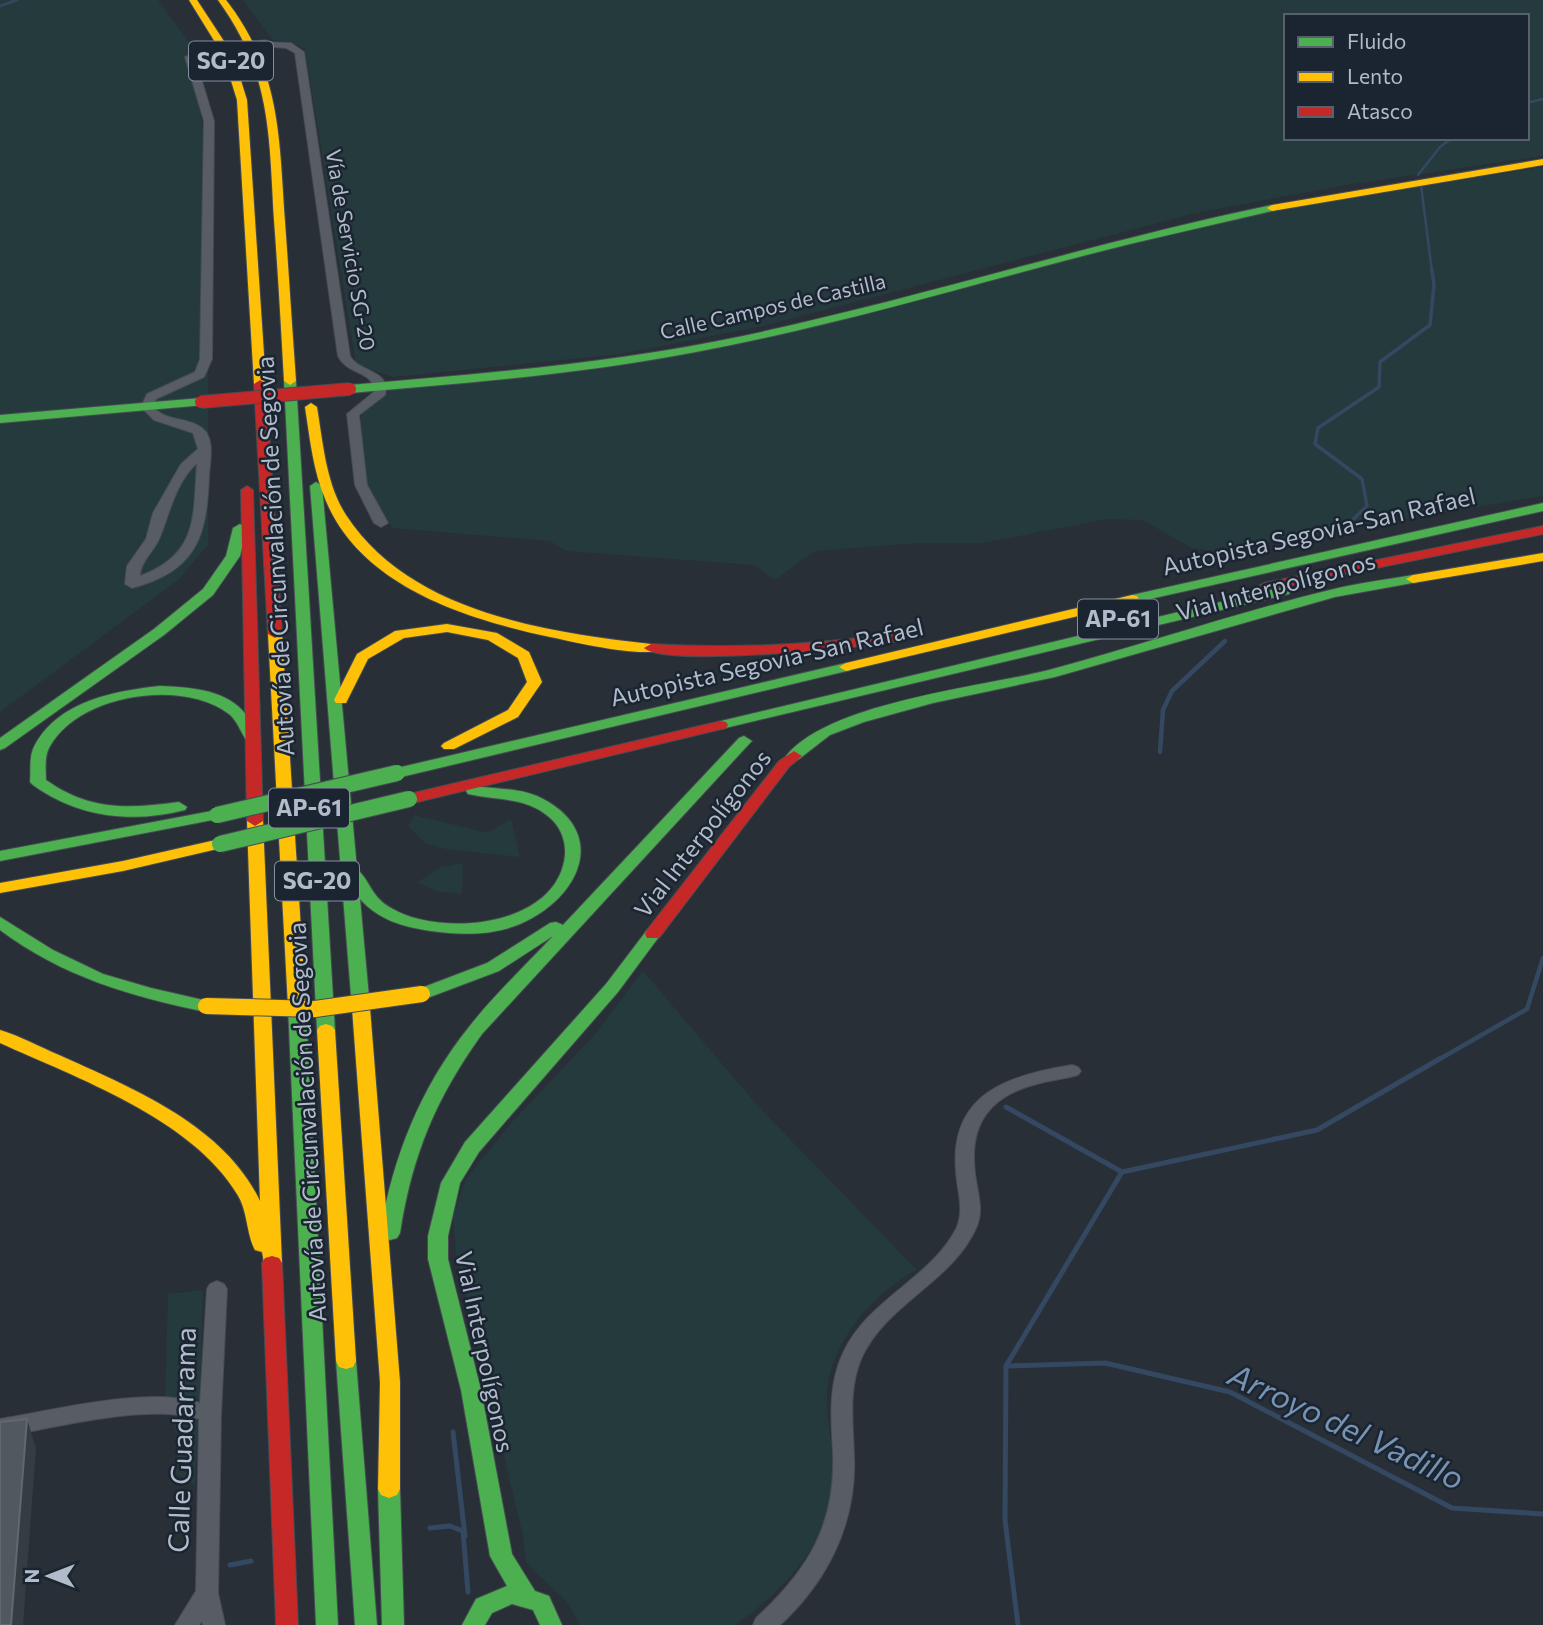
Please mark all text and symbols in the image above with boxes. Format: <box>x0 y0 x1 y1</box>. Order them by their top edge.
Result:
legend <box>1284 14 1529 140</box>
text: Fluido <box>1347 28 1406 53</box>
road number: SG-20 <box>189 41 273 80</box>
text: Lento <box>1347 63 1403 88</box>
text: Atasco <box>1347 98 1413 123</box>
street label: Vía de Servicio SG-20 <box>321 147 381 352</box>
street label: Calle Campos de Castilla <box>657 267 888 344</box>
street label: Autovía de Circunvalación de Segovia <box>250 356 299 757</box>
street label: Autopista Segovia-San Rafael <box>1159 480 1478 581</box>
street label: Vial Interpolígonos <box>1173 545 1378 626</box>
road number: AP-61 <box>1078 600 1158 638</box>
street label: Autopista Segovia-San Rafael <box>607 611 926 712</box>
street label: Vial Interpolígonos <box>627 743 776 923</box>
road number: AP-61 <box>269 788 349 828</box>
road number: SG-20 <box>275 862 359 900</box>
street label: Autovía de Circunvalación de Segovia <box>282 922 331 1323</box>
street label: Vial Interpolígonos <box>450 1248 521 1455</box>
street label: Calle Guadarrama <box>160 1327 202 1553</box>
water label: Arroyo del Vadillo <box>1222 1353 1471 1497</box>
north arrow <box>14 1541 84 1611</box>
text: N <box>20 1569 43 1583</box>

